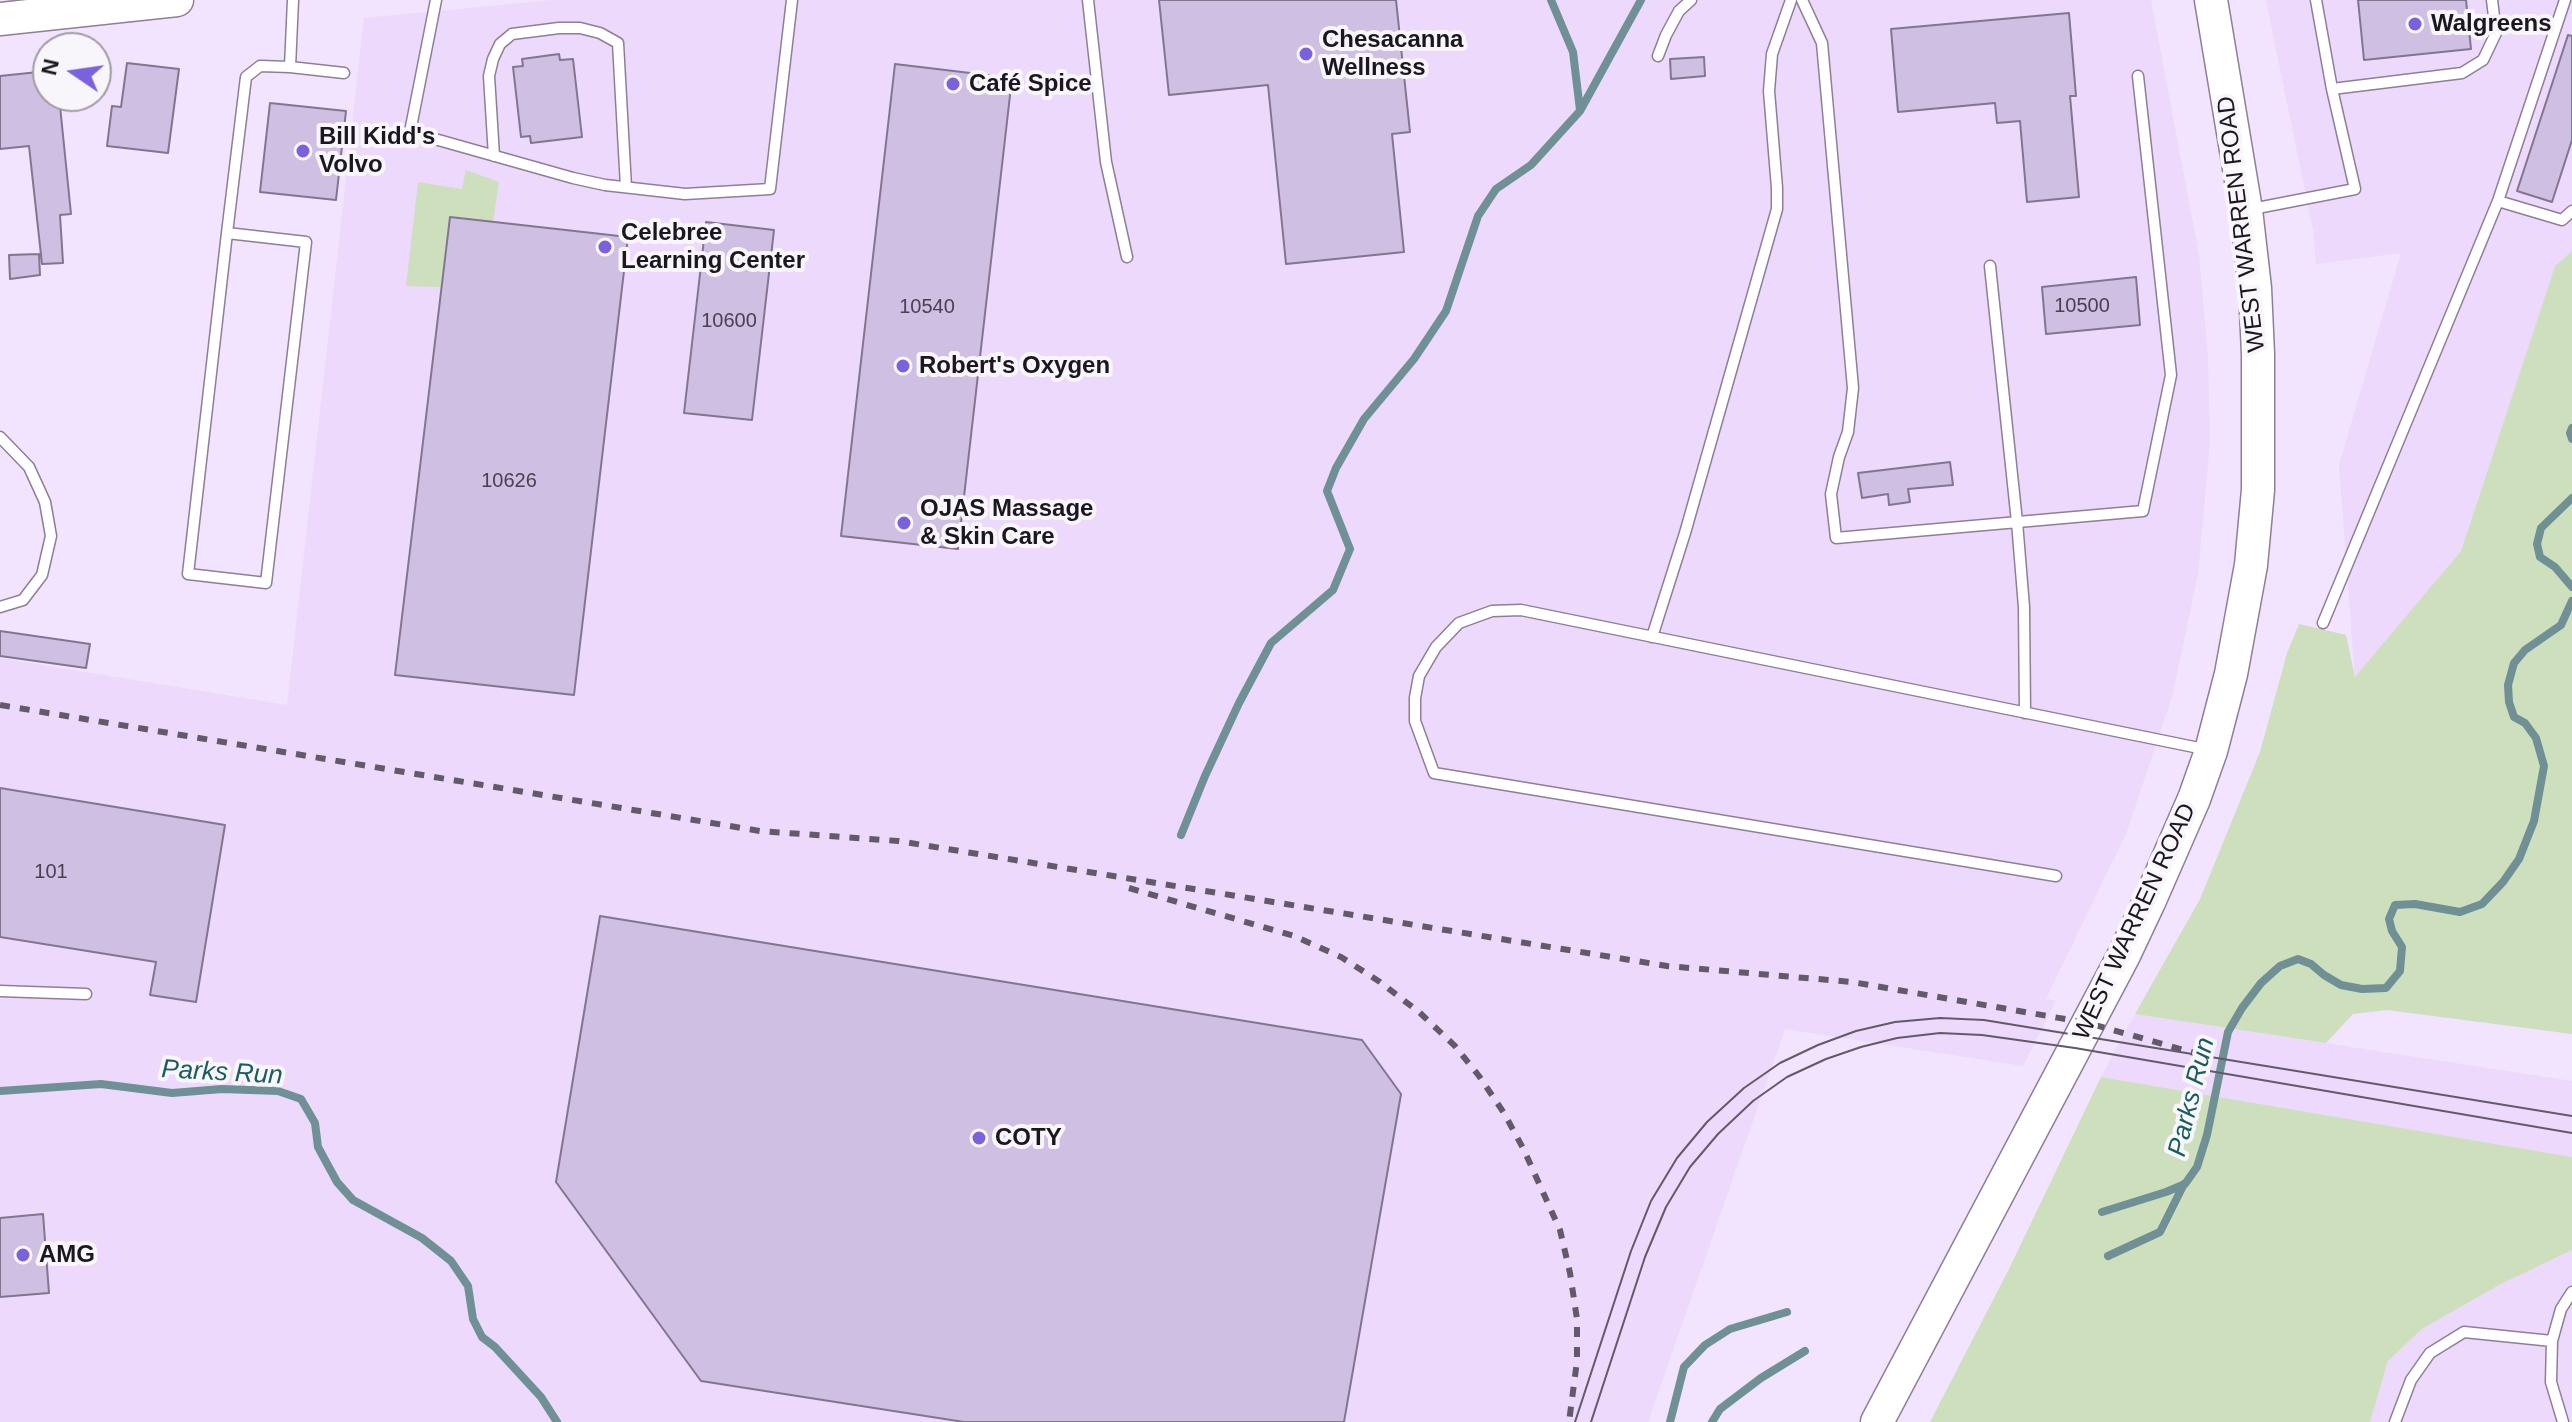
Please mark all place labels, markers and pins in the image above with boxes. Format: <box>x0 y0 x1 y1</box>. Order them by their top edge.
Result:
place label: Walgreens <box>2431 10 2551 38</box>
marker: Walgreens <box>2406 15 2424 33</box>
place label: Chesacanna Wellness <box>1322 26 1463 82</box>
marker: Chesacanna Wellness <box>1297 45 1315 63</box>
place label: Café Spice <box>969 70 1092 98</box>
marker: Café Spice <box>944 75 962 93</box>
place label: Bill Kidd's Volvo <box>319 123 435 179</box>
marker: Bill Kidd's Volvo <box>294 142 312 160</box>
place label: Celebree Learning Center <box>621 219 805 275</box>
marker: Celebree Learning Center <box>596 238 614 256</box>
place label: Robert's Oxygen <box>919 352 1110 380</box>
marker: Robert's Oxygen <box>894 357 912 375</box>
place label: OJAS Massage & Skin Care <box>920 495 1093 551</box>
marker: OJAS Massage & Skin Care <box>895 514 913 532</box>
place label: COTY <box>995 1124 1062 1152</box>
marker: COTY <box>970 1129 988 1147</box>
place label: AMG <box>39 1241 95 1269</box>
marker: AMG <box>14 1246 32 1264</box>

